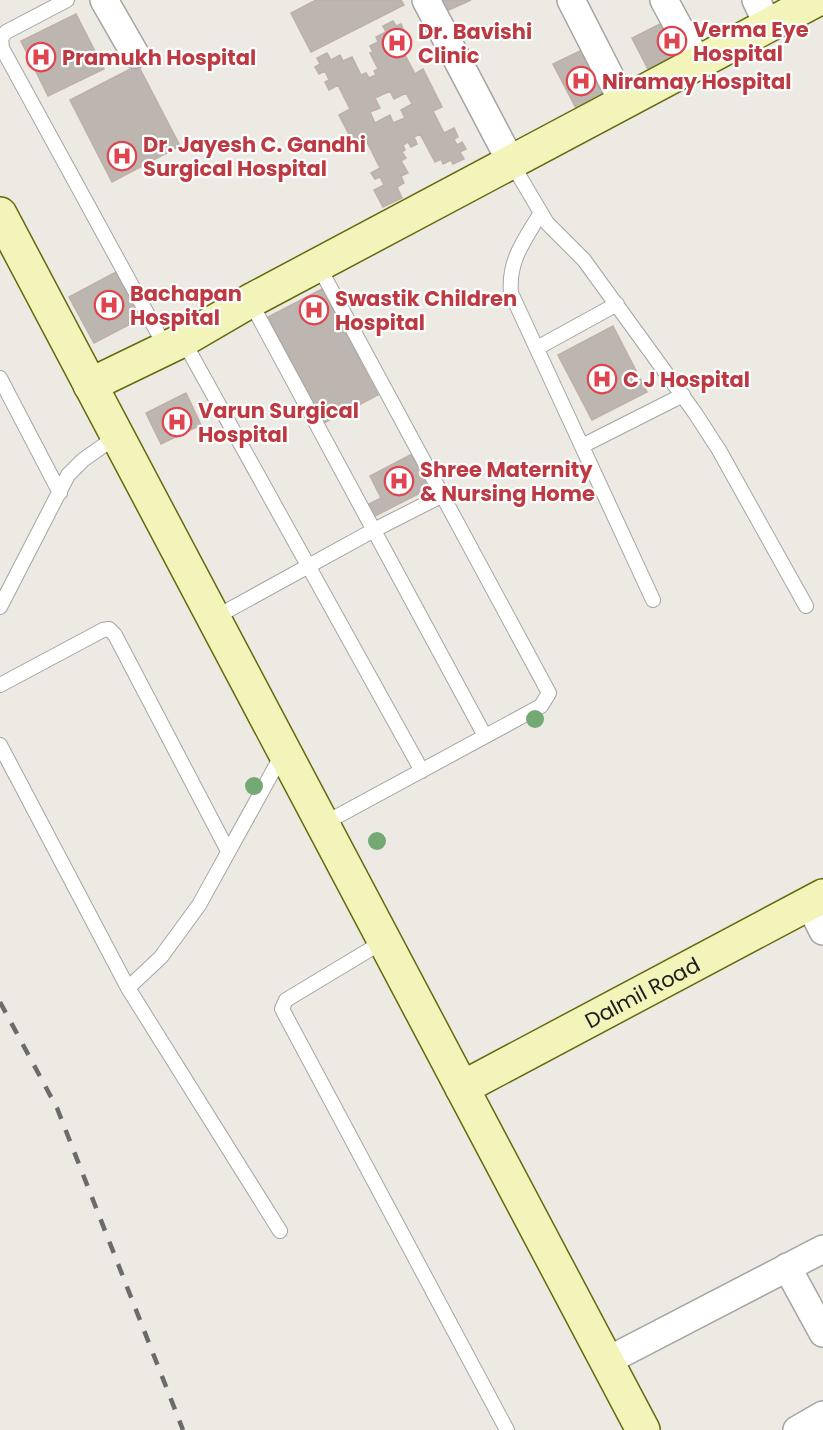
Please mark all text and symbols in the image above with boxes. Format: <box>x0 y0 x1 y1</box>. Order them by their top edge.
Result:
place label: Verma Eye Hospital <box>693 15 809 68</box>
place label: Dr. Bavishi Clinic <box>418 17 532 70</box>
hospital icon: Verma Eye Hospital <box>656 25 688 57</box>
hospital icon: Dr. Bavishi Clinic <box>381 27 413 59</box>
hospital icon: Pramukh Hospital <box>25 41 57 73</box>
place label: Pramukh Hospital <box>62 43 256 72</box>
hospital icon: Niramay Hospital <box>565 65 597 97</box>
place label: Niramay Hospital <box>602 67 791 96</box>
place label: Dr. Jayesh C. Gandhi Surgical Hospital <box>143 130 366 183</box>
hospital icon: Dr. Jayesh C. Gandhi Surgical Hospital <box>106 140 138 172</box>
place label: Bachapan Hospital <box>130 279 242 332</box>
place label: Swastik Children Hospital <box>335 284 517 337</box>
hospital icon: Bachapan Hospital <box>93 289 125 321</box>
hospital icon: Swastik Children Hospital <box>298 294 330 326</box>
hospital icon: C J Hospital <box>586 363 618 395</box>
place label: C J Hospital <box>623 365 750 394</box>
place label: Varun Surgical Hospital <box>198 396 359 449</box>
hospital icon: Varun Surgical Hospital <box>161 406 193 438</box>
place label: Shree Maternity & Nursing Home <box>420 455 595 508</box>
hospital icon: Shree Maternity & Nursing Home <box>383 465 415 497</box>
street label: Dalmil Road <box>579 950 705 1035</box>

